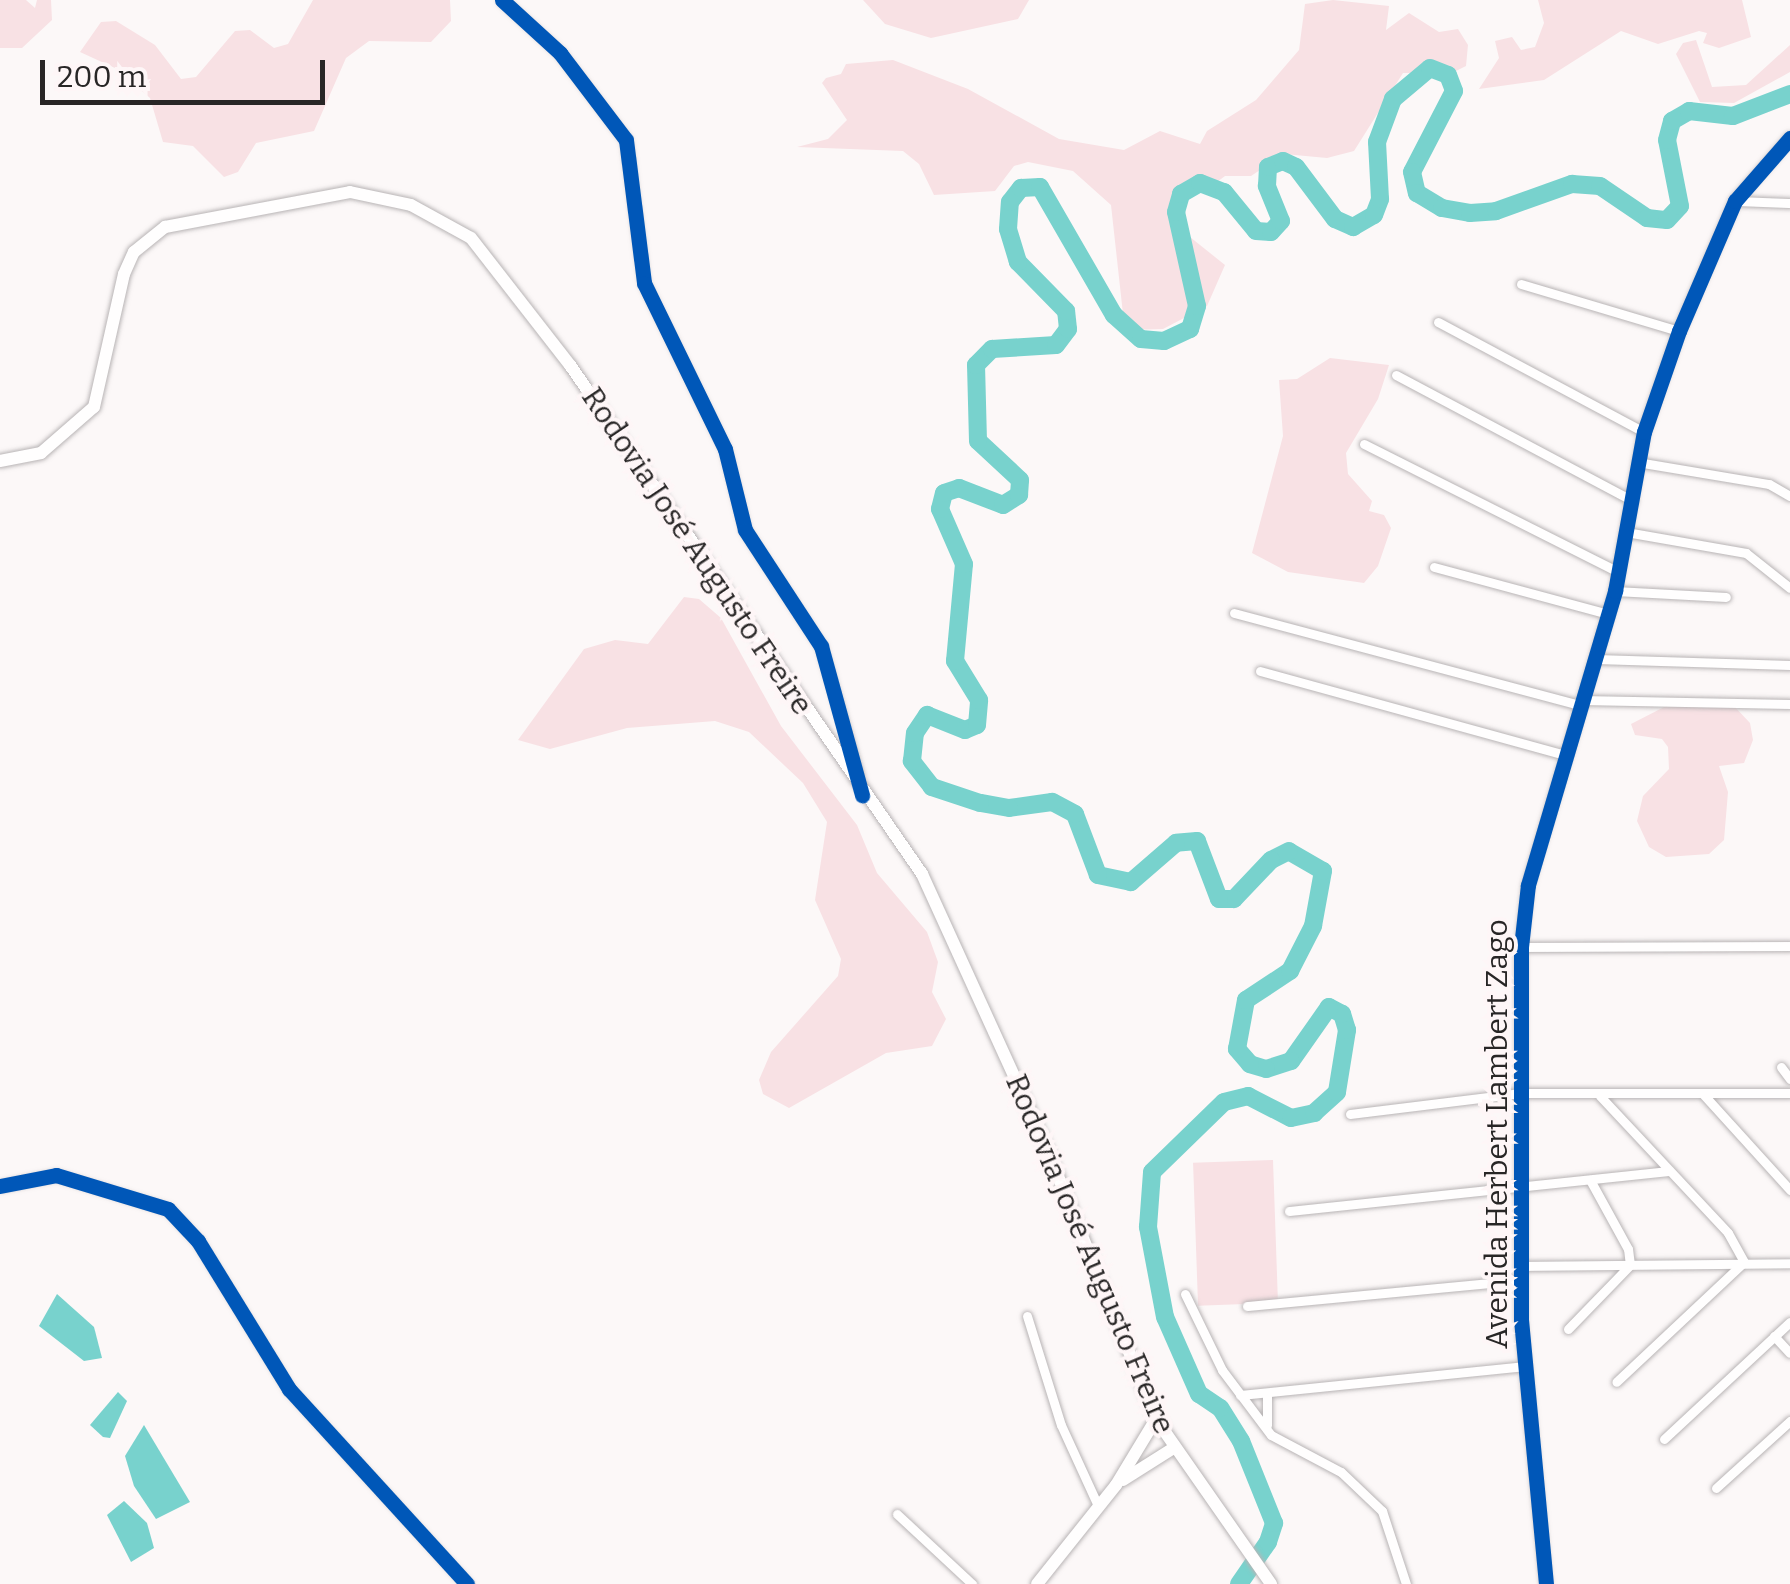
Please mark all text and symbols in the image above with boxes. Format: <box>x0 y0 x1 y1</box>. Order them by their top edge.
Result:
scale bar <box>45 40 330 102</box>
text: 200 m <box>57 59 146 95</box>
street label: Rodovia José Augusto Freire <box>574 381 820 721</box>
street label: Avenida Herbert Lambert Zago <box>1479 919 1515 1349</box>
street label: Rodovia José Augusto Freire <box>998 1069 1182 1439</box>

